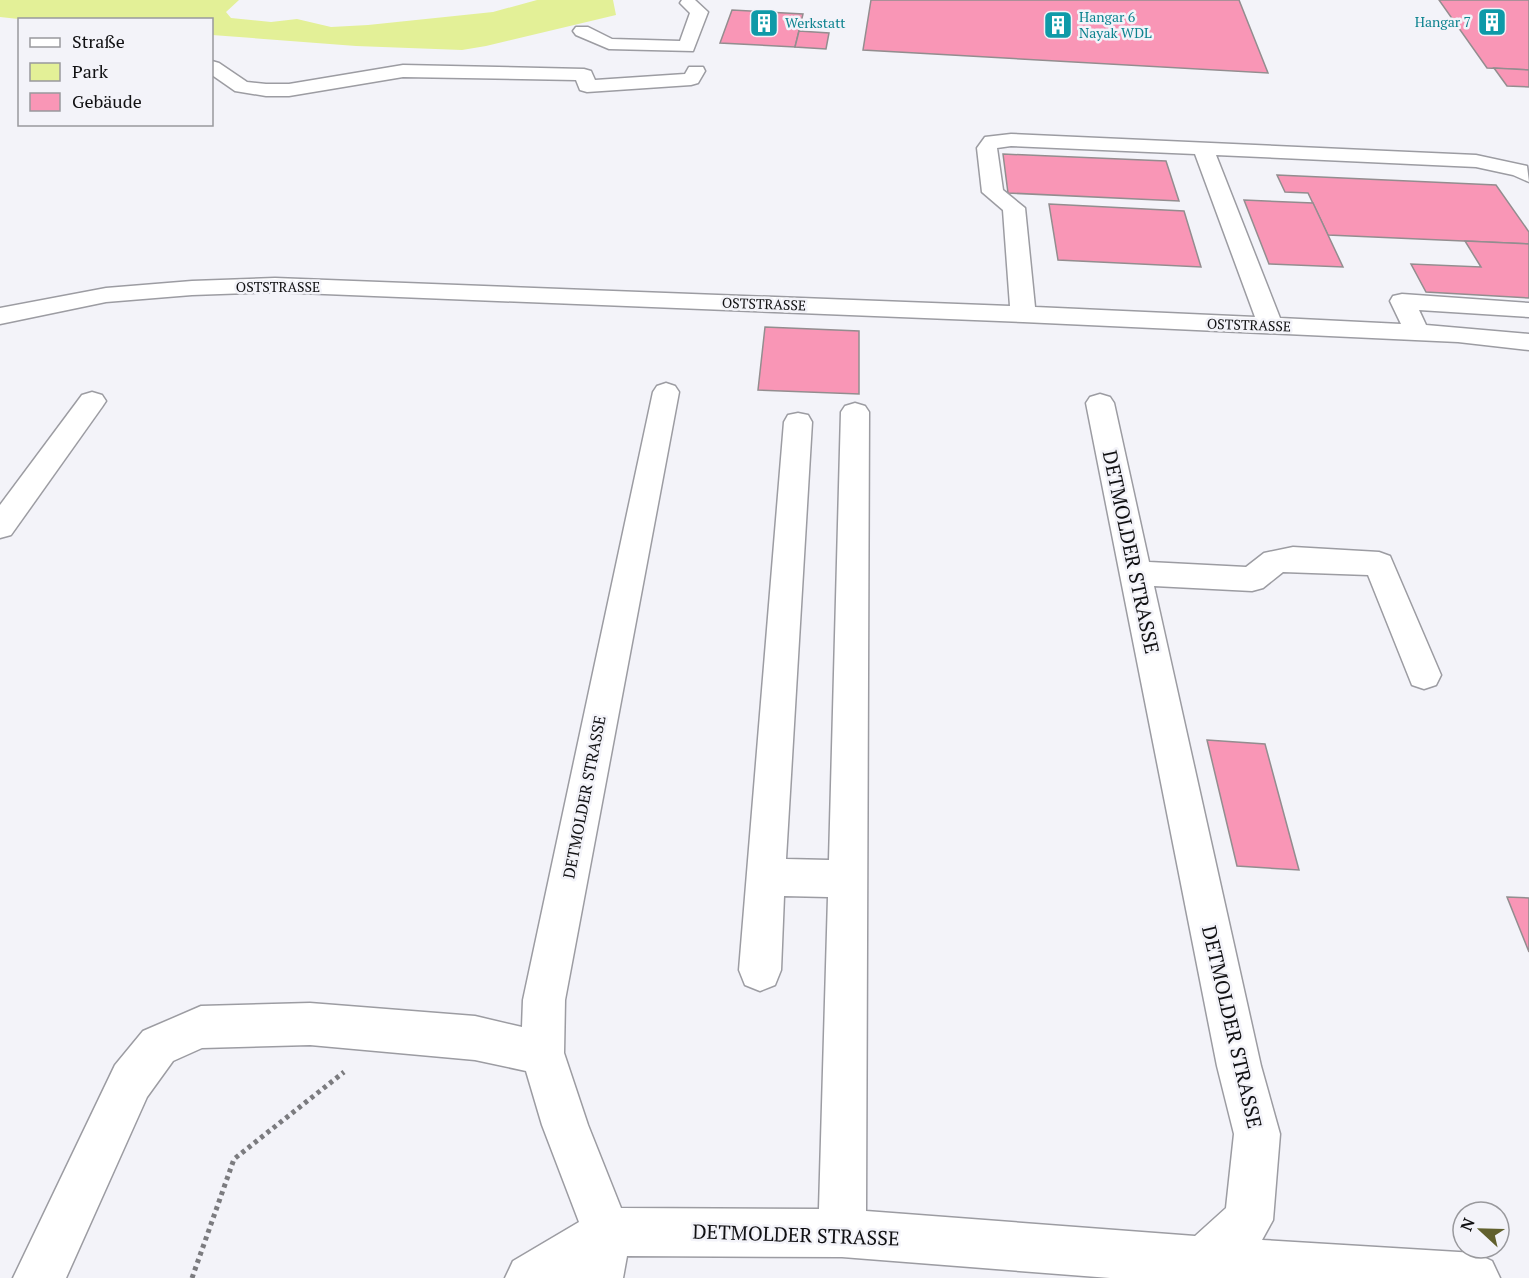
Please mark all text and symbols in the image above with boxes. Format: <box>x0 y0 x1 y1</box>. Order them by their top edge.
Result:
building icon: Hangar 7 <box>1476 6 1508 38</box>
building icon: Werkstatt <box>748 7 780 39</box>
place label: Hangar 6 Nayak WDL <box>1079 7 1152 42</box>
building icon: Hangar 6 Nayak WDL <box>1042 9 1074 41</box>
place label: Hangar 7 <box>1415 12 1471 31</box>
place label: Werkstatt <box>785 13 846 32</box>
legend <box>18 18 213 126</box>
text: Straße <box>72 29 125 53</box>
text: Park <box>72 59 109 83</box>
text: Gebäude <box>72 89 142 113</box>
street label: OSTSTRASSE <box>236 277 320 296</box>
street label: OSTSTRASSE <box>722 293 806 314</box>
street label: OSTSTRASSE <box>1207 314 1291 335</box>
street label: DETMOLDER STRASSE <box>1097 448 1166 656</box>
street label: DETMOLDER STRASSE <box>557 714 611 880</box>
street label: DETMOLDER STRASSE <box>1196 923 1269 1131</box>
north arrow <box>1451 1200 1511 1260</box>
text: N <box>1455 1215 1480 1234</box>
street label: DETMOLDER STRASSE <box>692 1217 900 1252</box>

